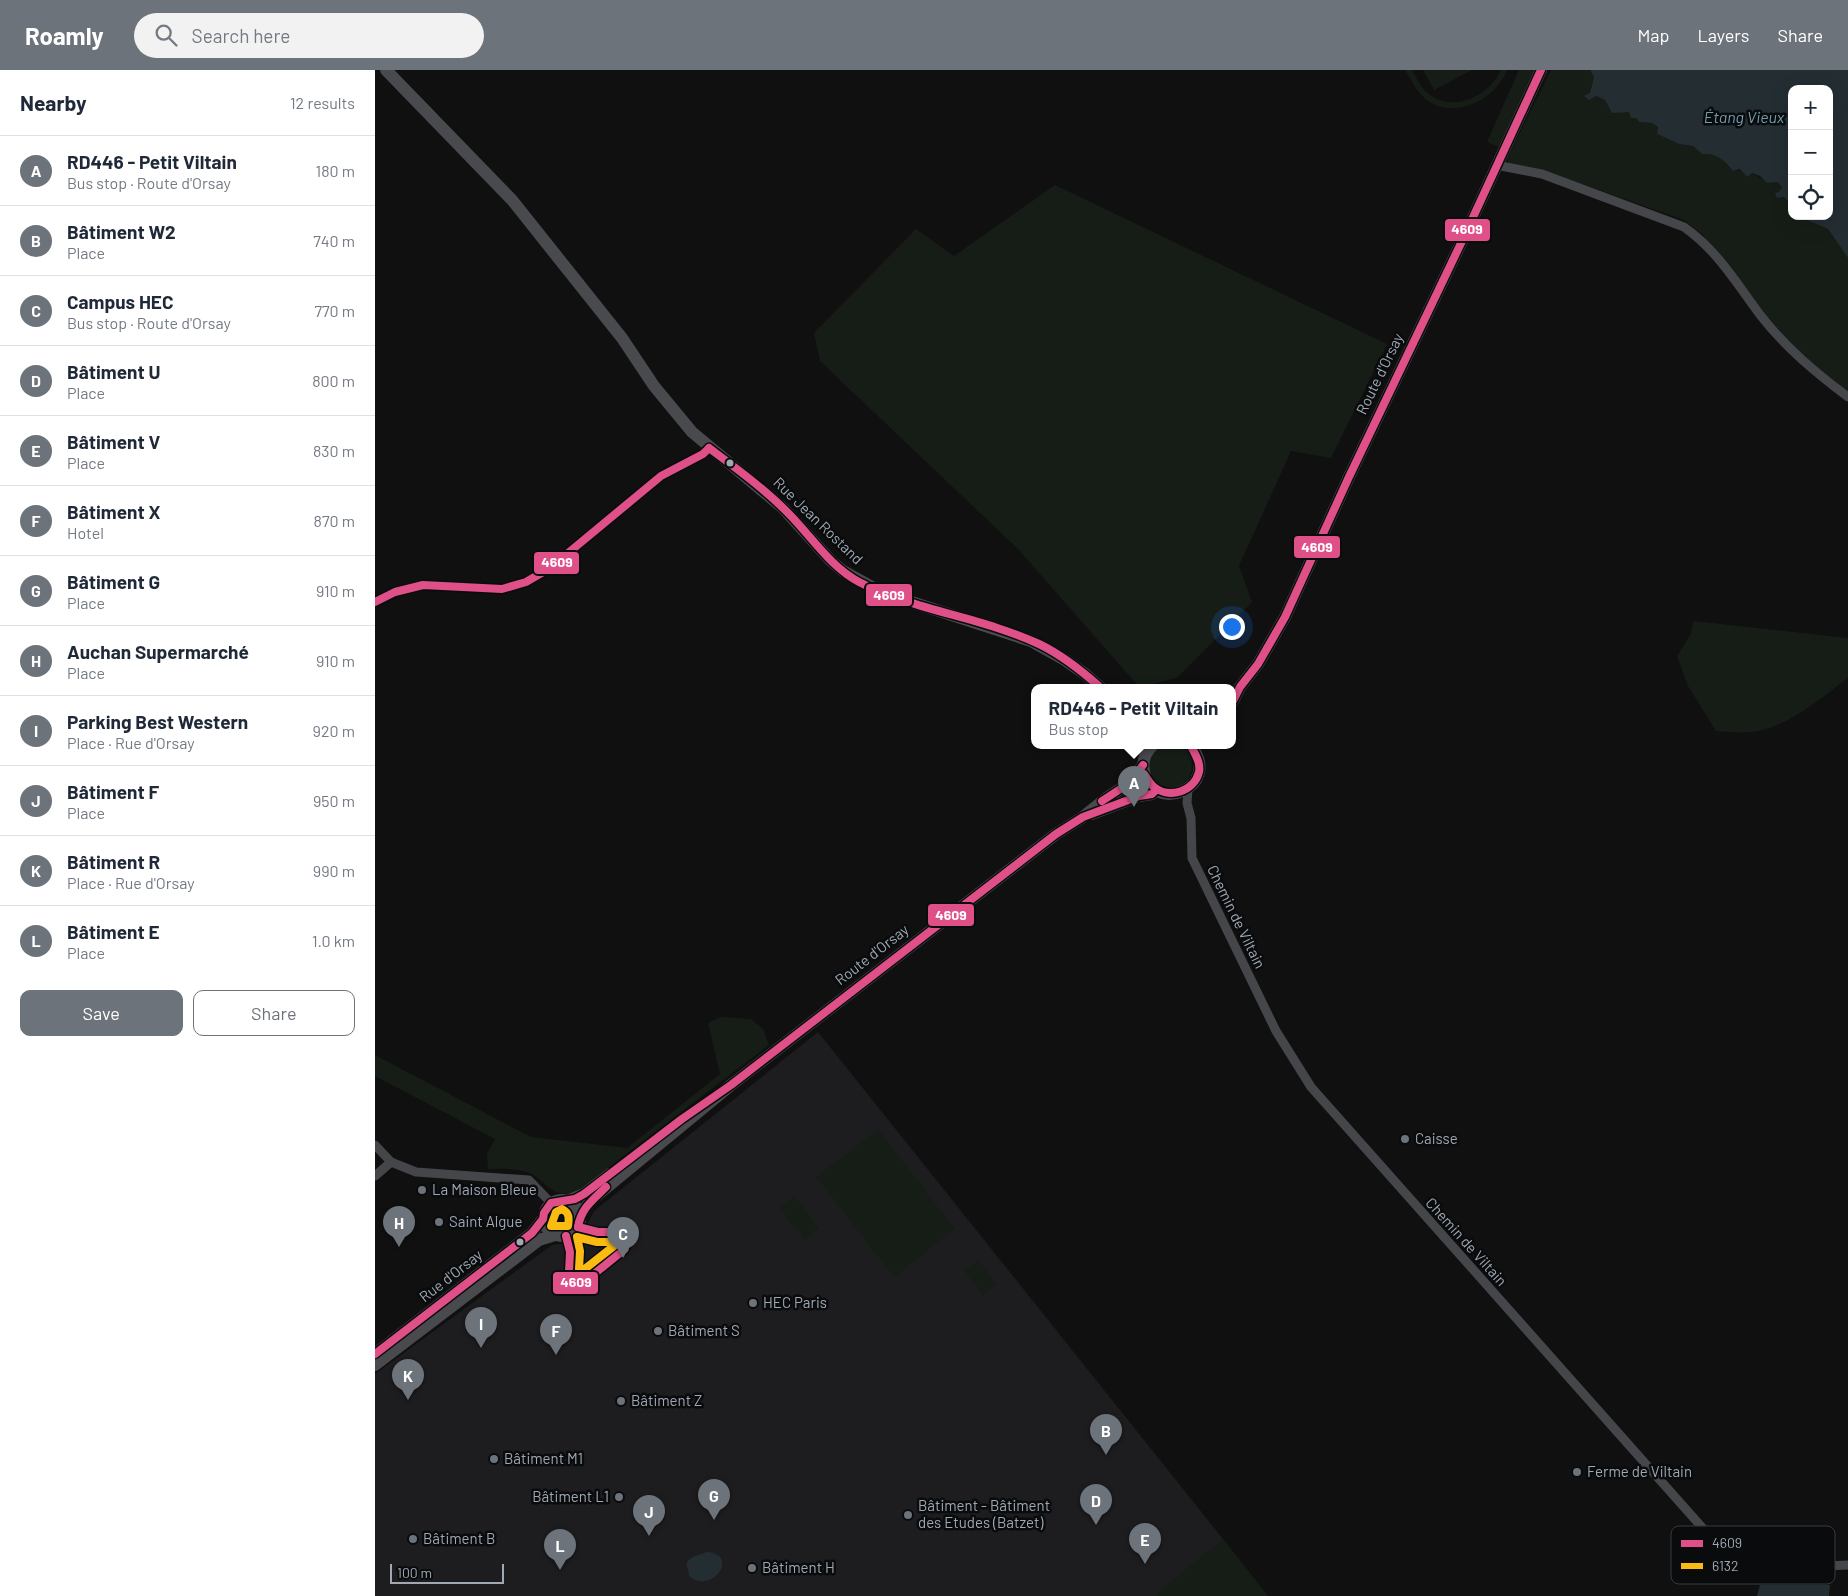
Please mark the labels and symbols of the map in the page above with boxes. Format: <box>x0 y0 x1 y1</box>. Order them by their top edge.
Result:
water label: Étang Vieux <box>1704 107 1785 126</box>
line badge: 4609 <box>1444 218 1491 242</box>
text: 4609 <box>1451 220 1483 237</box>
street label: Route d'Orsay <box>1352 330 1407 417</box>
unlabelled marker <box>725 458 735 468</box>
street label: Rue Jean Rostand <box>770 473 867 568</box>
line badge: 4609 <box>1293 535 1341 559</box>
text: 4609 <box>1301 538 1333 555</box>
line badge: 4609 <box>533 551 580 575</box>
text: 4609 <box>541 553 573 570</box>
line badge: 4609 <box>865 583 913 607</box>
text: 4609 <box>873 586 905 603</box>
your location <box>1219 614 1245 640</box>
pin: A <box>1118 766 1150 807</box>
street label: Chemin de Viltain <box>1204 862 1270 971</box>
line badge: 4609 <box>927 903 975 927</box>
text: 4609 <box>935 906 967 923</box>
street label: Route d'Orsay <box>831 920 912 988</box>
place label: Caisse <box>1415 1129 1458 1147</box>
marker: Caisse <box>1399 1133 1411 1145</box>
place label: La Maison Bleue <box>432 1180 537 1198</box>
marker: La Maison Bleue <box>416 1184 428 1196</box>
street label: Chemin de Viltain <box>1422 1193 1511 1289</box>
pin: H <box>383 1206 415 1247</box>
place label: Saint Algue <box>449 1212 522 1230</box>
marker: Saint Algue <box>433 1216 445 1228</box>
pin: C <box>607 1217 639 1258</box>
unlabelled marker <box>515 1237 525 1247</box>
street label: Rue d'Orsay <box>415 1245 485 1305</box>
line badge: 4609 <box>552 1271 599 1295</box>
text: 4609 <box>560 1273 592 1290</box>
place label: HEC Paris <box>763 1293 827 1311</box>
marker: HEC Paris <box>747 1297 759 1309</box>
pin: I <box>465 1307 497 1348</box>
pin: F <box>540 1314 572 1355</box>
place label: Bâtiment S <box>668 1321 740 1339</box>
marker: Bâtiment S <box>652 1325 664 1337</box>
pin: K <box>392 1359 424 1400</box>
place label: Bâtiment Z <box>631 1391 702 1409</box>
marker: Bâtiment Z <box>615 1395 627 1407</box>
pin: B <box>1090 1414 1122 1455</box>
place label: Bâtiment M1 <box>504 1449 583 1467</box>
marker: Bâtiment M1 <box>488 1453 500 1465</box>
place label: Ferme de Viltain <box>1587 1462 1692 1480</box>
marker: Ferme de Viltain <box>1571 1466 1583 1478</box>
pin: G <box>698 1479 730 1520</box>
pin: D <box>1080 1484 1112 1525</box>
place label: Bâtiment L1 <box>532 1487 609 1505</box>
marker: Bâtiment L1 <box>613 1491 625 1503</box>
pin: J <box>633 1495 665 1536</box>
place label: Bâtiment - Bâtiment des Etudes (Batzet) <box>918 1496 1050 1531</box>
marker: Bâtiment - Bâtiment des Etudes (Batzet) <box>902 1509 914 1521</box>
pin: E <box>1129 1523 1161 1564</box>
legend <box>1671 1526 1835 1584</box>
place label: Bâtiment B <box>423 1529 496 1547</box>
pin: L <box>544 1529 576 1570</box>
marker: Bâtiment B <box>407 1533 419 1545</box>
text: 4609 <box>1712 1534 1742 1551</box>
text: 6132 <box>1712 1557 1739 1574</box>
place label: Bâtiment H <box>762 1558 835 1576</box>
scale bar <box>390 1561 504 1584</box>
marker: Bâtiment H <box>746 1562 758 1574</box>

